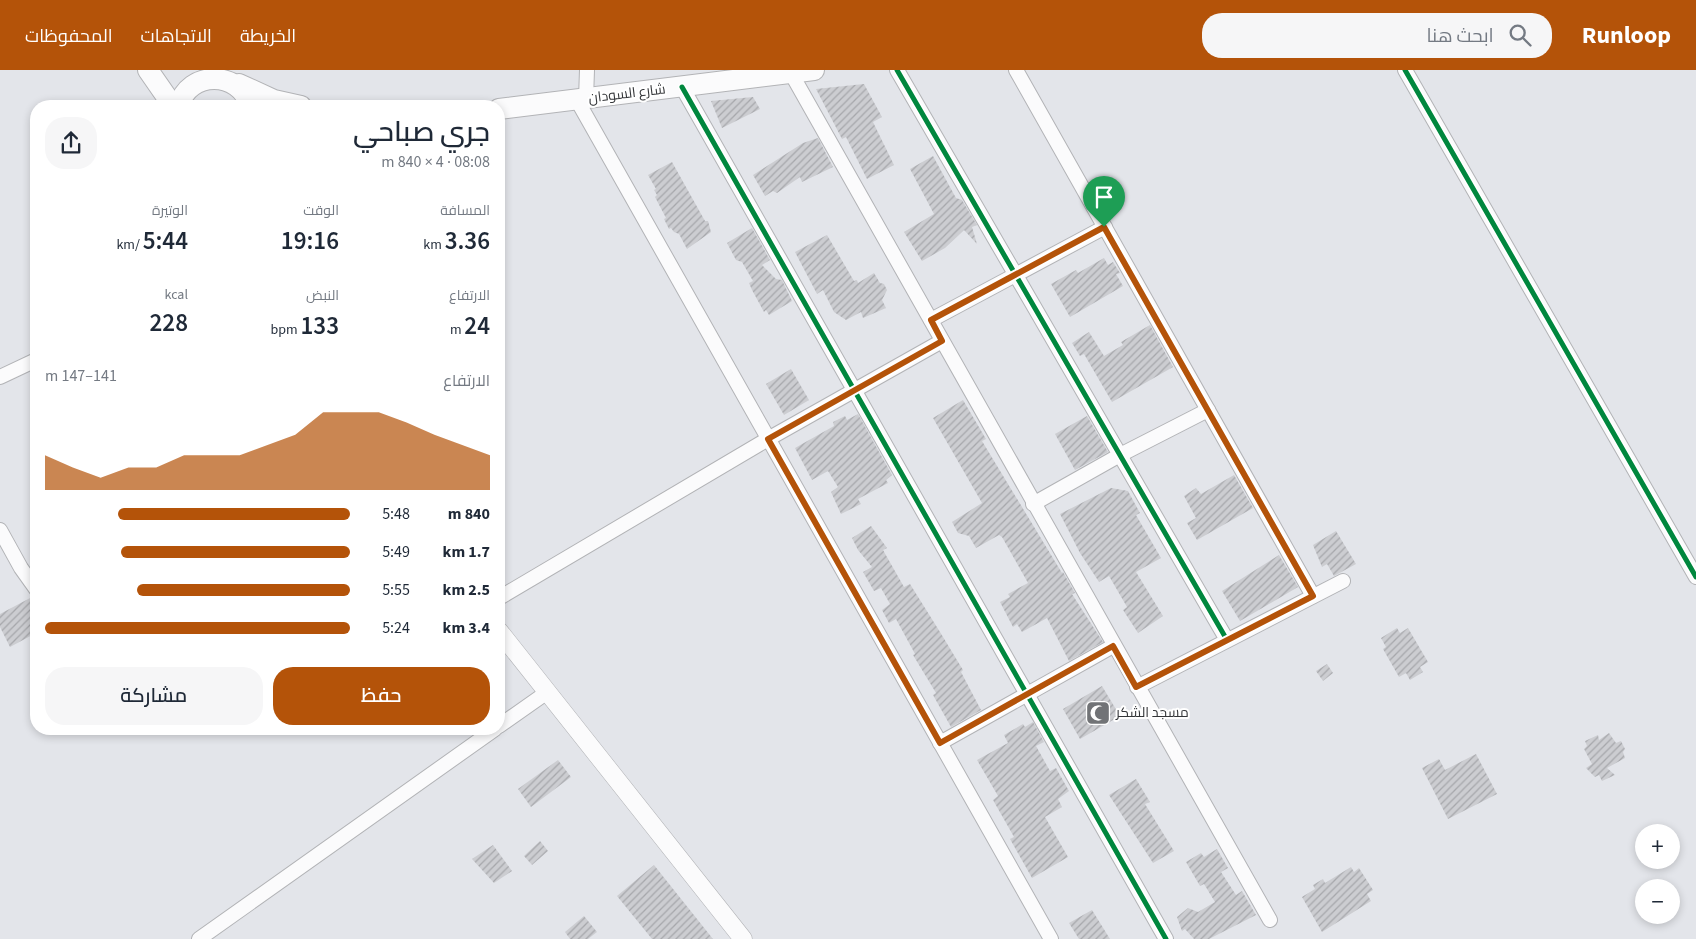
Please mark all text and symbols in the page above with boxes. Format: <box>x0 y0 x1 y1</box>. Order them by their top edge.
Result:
search box <box>1202 13 1552 58</box>
text: Runloop <box>1582 18 1671 53</box>
icon: search <box>1506 21 1534 49</box>
text: ابحث هنا <box>1426 23 1494 50</box>
text: المحفوظات <box>25 24 113 49</box>
text: الاتجاهات <box>141 24 212 49</box>
text: الخريطة <box>240 24 296 49</box>
street label: شارع السودان <box>587 79 667 109</box>
text: جري صباحي <box>353 112 490 152</box>
button: share <box>45 117 97 169</box>
text: 08:08 · 4 × 840 m <box>381 151 490 173</box>
pin <box>1083 176 1125 227</box>
icon: arrive <box>1090 183 1118 211</box>
text: الوتيرة <box>152 201 188 221</box>
text: الوقت <box>303 201 339 221</box>
text: المسافة <box>440 201 490 221</box>
text: 5:44 <box>143 223 188 259</box>
text: 19:16 <box>281 223 339 259</box>
text: 3.36 <box>445 223 490 259</box>
text: /km <box>116 235 143 255</box>
text: km <box>423 235 445 255</box>
text: kcal <box>164 285 188 305</box>
text: النبض <box>306 286 339 306</box>
text: الارتفاع <box>449 286 490 306</box>
text: 228 <box>150 305 188 341</box>
text: 133 <box>301 308 339 344</box>
text: 24 <box>464 308 490 344</box>
text: bpm <box>271 320 301 340</box>
text: m <box>450 320 464 340</box>
text: 141–147 m <box>45 365 117 387</box>
text: الارتفاع <box>443 370 490 392</box>
text: 5:48 <box>382 503 410 525</box>
text: 840 m <box>448 503 490 525</box>
text: 5:49 <box>382 541 410 563</box>
text: 1.7 km <box>443 541 490 563</box>
text: 5:55 <box>382 579 410 601</box>
text: 2.5 km <box>443 579 490 601</box>
text: 5:24 <box>382 617 410 639</box>
text: 3.4 km <box>443 617 490 639</box>
button: مشاركة <box>45 667 263 725</box>
button: حفظ <box>273 667 490 725</box>
mosque icon: مسجد الشكر <box>1085 700 1111 726</box>
place label: مسجد الشكر <box>1115 703 1189 723</box>
map controls <box>1635 824 1680 924</box>
button: + <box>1635 824 1680 869</box>
button: − <box>1635 879 1680 924</box>

